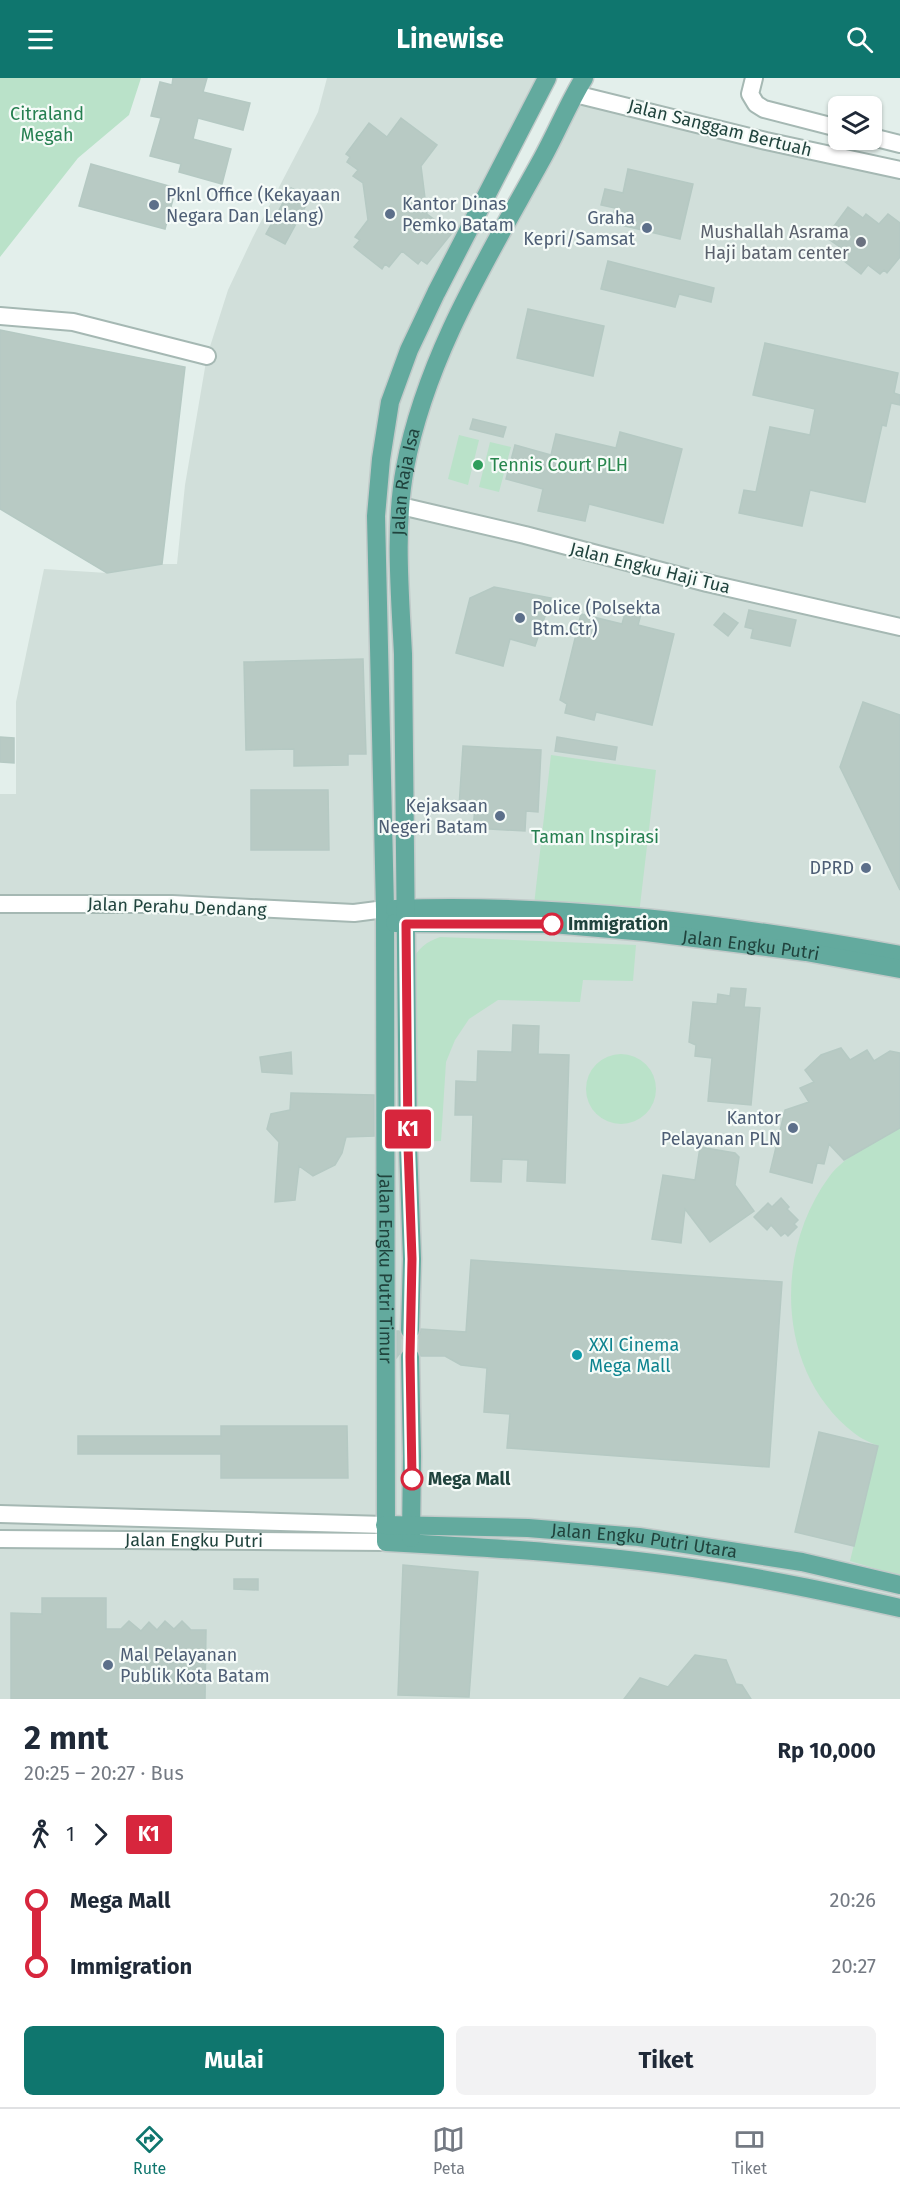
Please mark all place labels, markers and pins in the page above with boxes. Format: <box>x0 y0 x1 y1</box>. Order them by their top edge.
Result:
place label: Pknl Office (Kekayaan Negara Dan Lelang) <box>166 184 341 227</box>
place label: Kantor Dinas Pemko Batam <box>402 193 514 236</box>
marker: Pknl Office (Kekayaan Negara Dan Lelang) <box>147 198 161 212</box>
marker: Kantor Dinas Pemko Batam <box>383 207 397 221</box>
place label: Graha Kepri/Samsat <box>523 207 636 250</box>
marker: Graha Kepri/Samsat <box>640 221 654 235</box>
place label: Mushallah Asrama Haji batam center <box>700 221 849 264</box>
marker: Mushallah Asrama Haji batam center <box>854 235 868 249</box>
place label: Tennis Court PLH <box>490 454 628 476</box>
marker: Tennis Court PLH <box>471 458 485 472</box>
place label: Police (Polsekta Btm.Ctr) <box>532 597 661 640</box>
marker: Police (Polsekta Btm.Ctr) <box>513 611 527 625</box>
place label: Kejaksaan Negeri Batam <box>378 795 488 838</box>
marker: Kejaksaan Negeri Batam <box>493 809 507 823</box>
place label: DPRD <box>809 857 854 879</box>
marker: DPRD <box>859 861 873 875</box>
marker: Immigration <box>541 913 563 935</box>
place label: Immigration <box>568 913 668 935</box>
place label: Kantor Pelayanan PLN <box>661 1107 781 1150</box>
marker: Kantor Pelayanan PLN <box>786 1121 800 1135</box>
place label: XXI Cinema Mega Mall <box>589 1334 679 1377</box>
marker: XXI Cinema Mega Mall <box>570 1348 584 1362</box>
marker: Mega Mall <box>401 1468 423 1490</box>
place label: Mega Mall <box>428 1468 511 1490</box>
place label: Mal Pelayanan Publik Kota Batam <box>120 1644 270 1687</box>
marker: Mal Pelayanan Publik Kota Batam <box>101 1658 115 1672</box>

